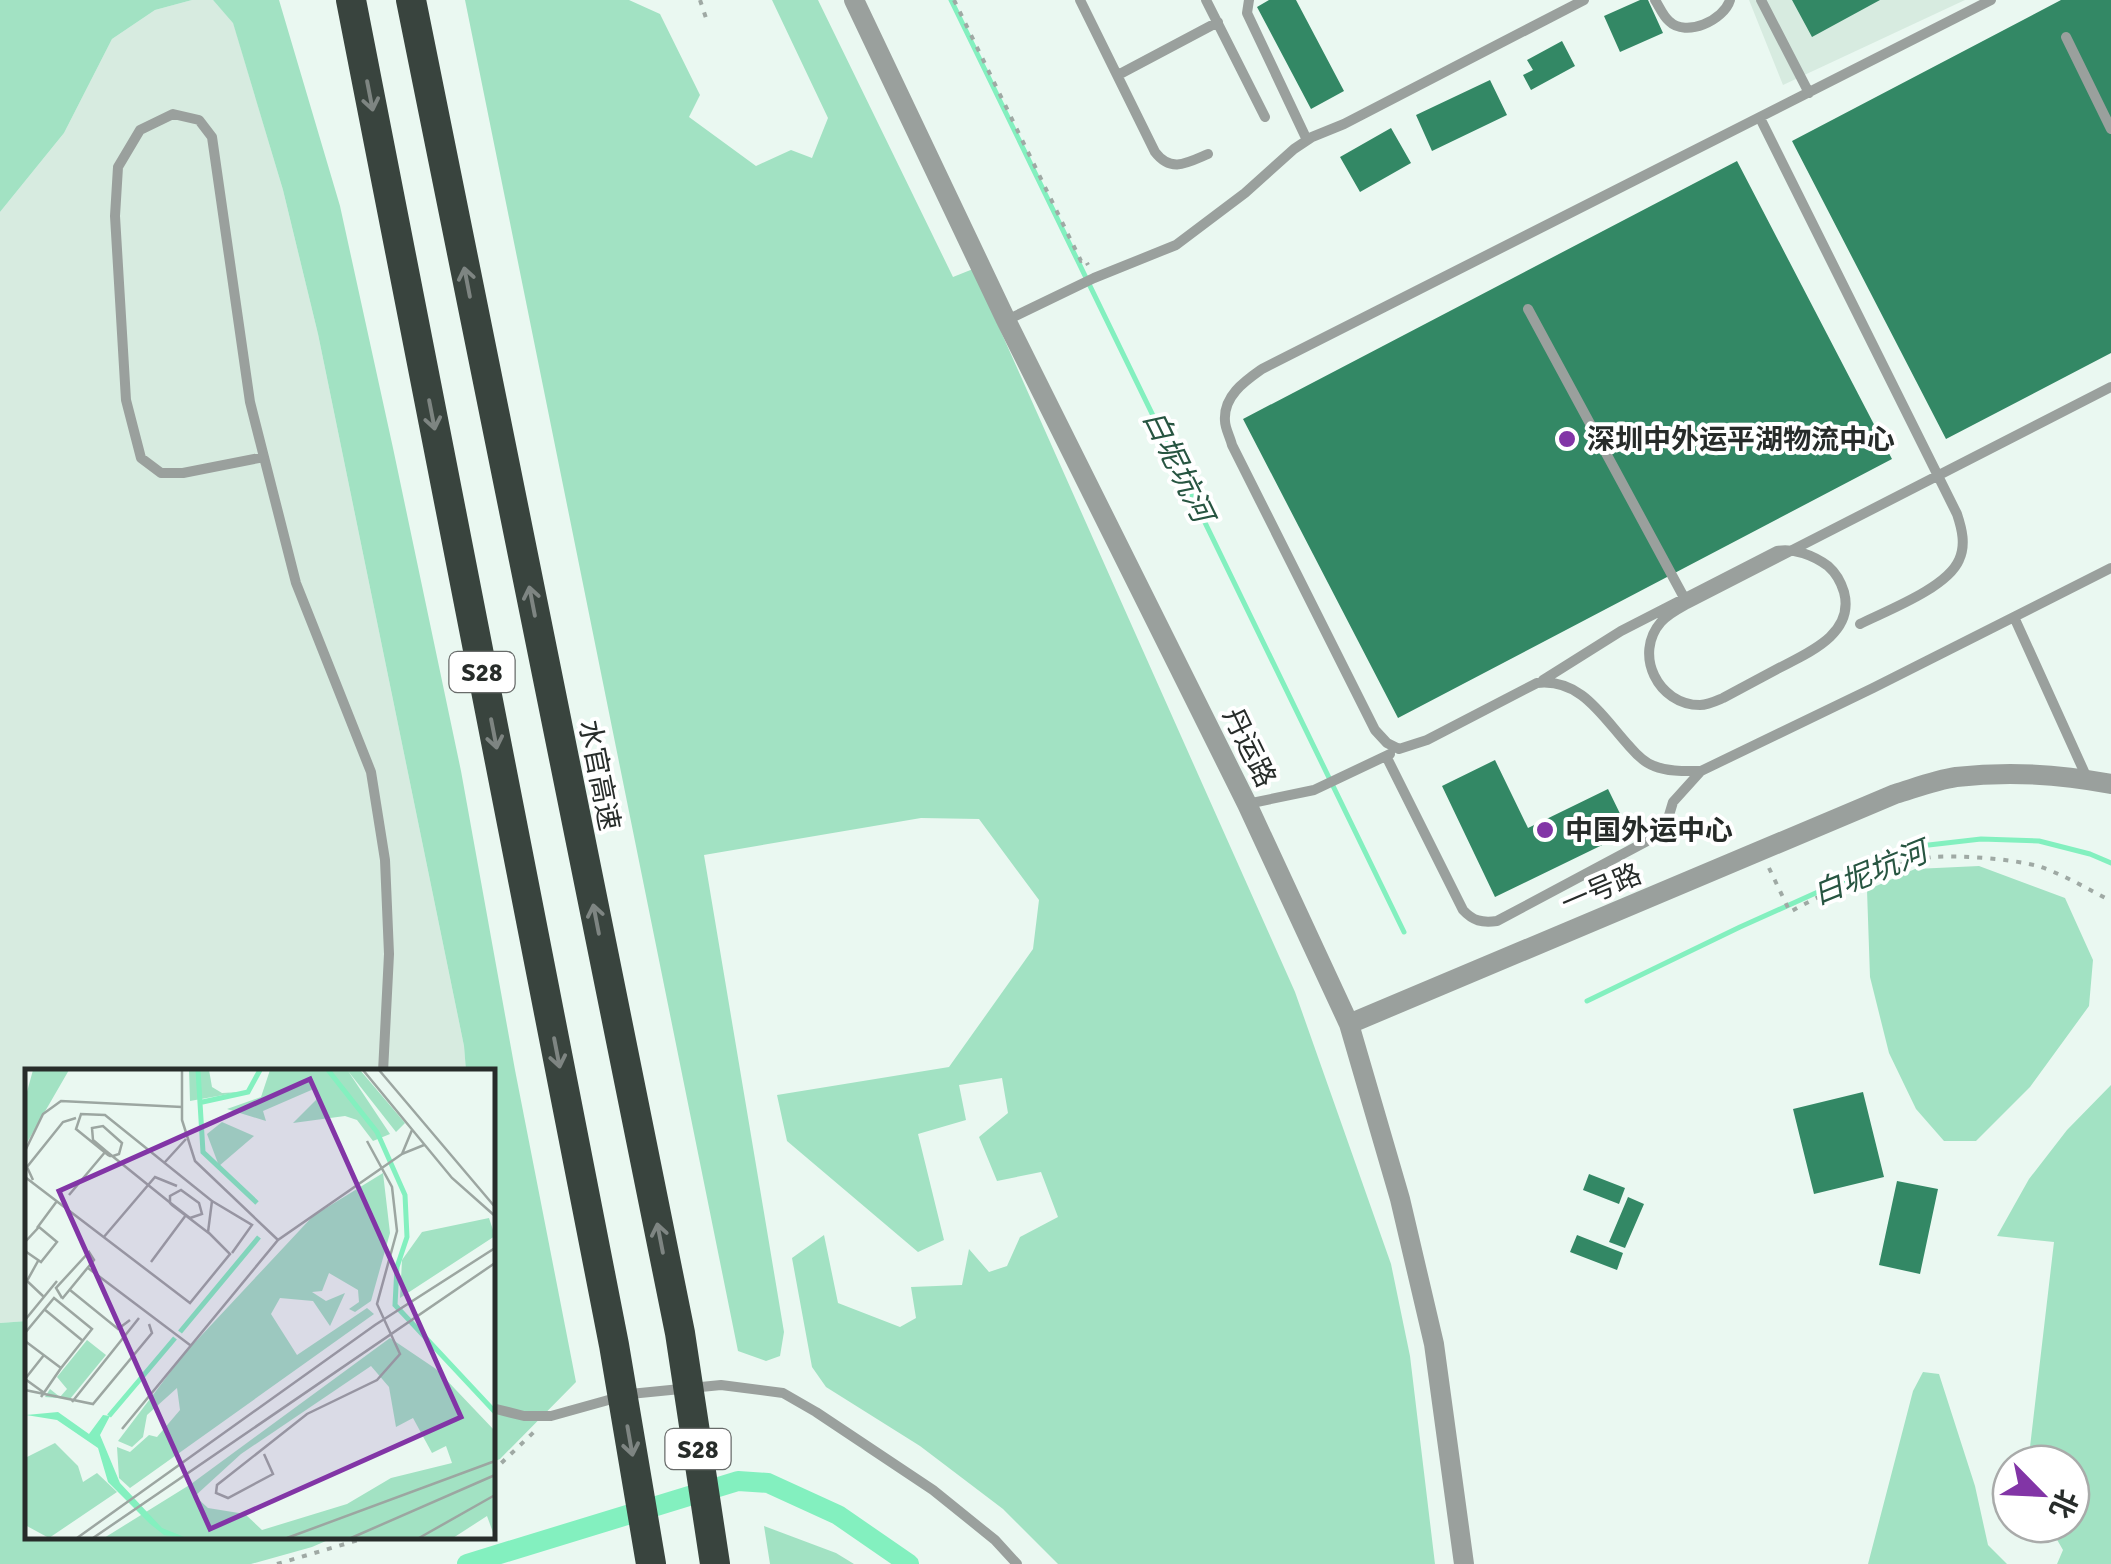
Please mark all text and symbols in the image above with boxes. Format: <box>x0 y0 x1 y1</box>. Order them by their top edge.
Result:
one-way arrow <box>361 79 380 111</box>
one-way arrow <box>457 267 476 299</box>
one-way arrow <box>423 398 442 430</box>
water label: 白坭坑河 <box>1135 404 1223 533</box>
place label: 深圳中外运平湖物流中心 <box>1587 423 1895 457</box>
marker: 深圳中外运平湖物流中心 <box>1556 428 1578 450</box>
one-way arrow <box>521 585 540 617</box>
road number: S28 <box>450 652 514 692</box>
street label: 丹运路 <box>1215 702 1283 793</box>
one-way arrow <box>486 717 505 749</box>
street label: 水官高速 <box>572 717 626 833</box>
place label: 中国外运中心 <box>1565 814 1733 848</box>
marker: 中国外运中心 <box>1534 819 1556 841</box>
water label: 白坭坑河 <box>1808 832 1937 913</box>
street label: 一号路 <box>1556 857 1647 921</box>
one-way arrow <box>586 904 605 936</box>
one-way arrow <box>548 1036 567 1068</box>
inset map <box>25 1069 495 1539</box>
one-way arrow <box>650 1223 669 1255</box>
one-way arrow <box>622 1424 640 1457</box>
road number: S28 <box>666 1429 730 1469</box>
north arrow <box>1991 1444 2091 1544</box>
text: 北 <box>2042 1484 2084 1523</box>

